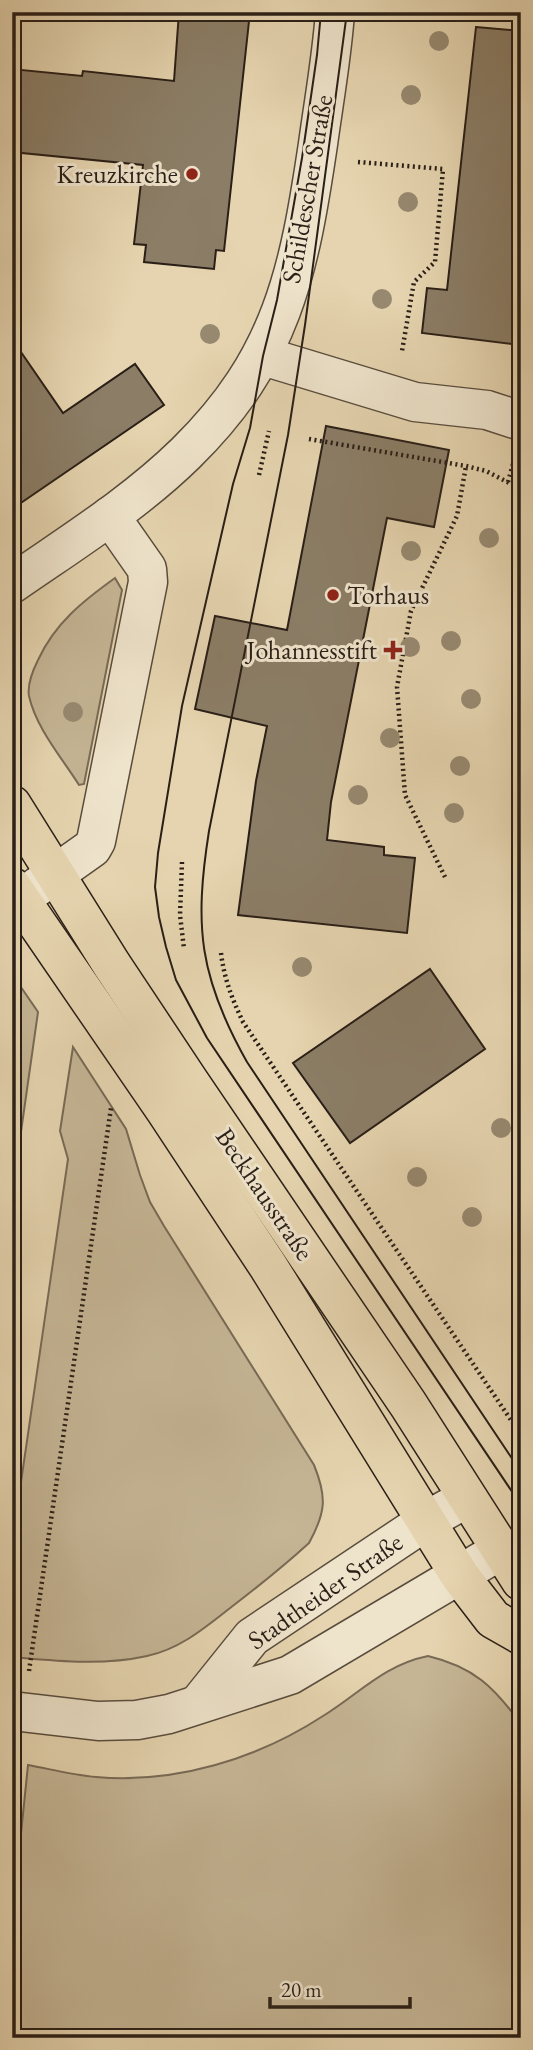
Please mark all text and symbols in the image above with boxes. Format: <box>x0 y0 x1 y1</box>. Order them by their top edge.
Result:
street label: Schildescher Straße <box>274 92 340 286</box>
place label: Kreuzkirche <box>57 157 178 191</box>
marker: Kreuzkirche <box>184 166 200 182</box>
place label: Torhaus <box>347 578 429 612</box>
marker: Torhaus <box>325 587 341 603</box>
place label: Johannesstift <box>245 633 377 667</box>
marker: Johannesstift <box>383 640 403 660</box>
street label: Beckhausstraße <box>208 1121 322 1267</box>
street label: Stadtheider Straße <box>241 1525 409 1657</box>
scale bar <box>270 1966 410 2010</box>
text: 20 m <box>281 1976 322 2003</box>

